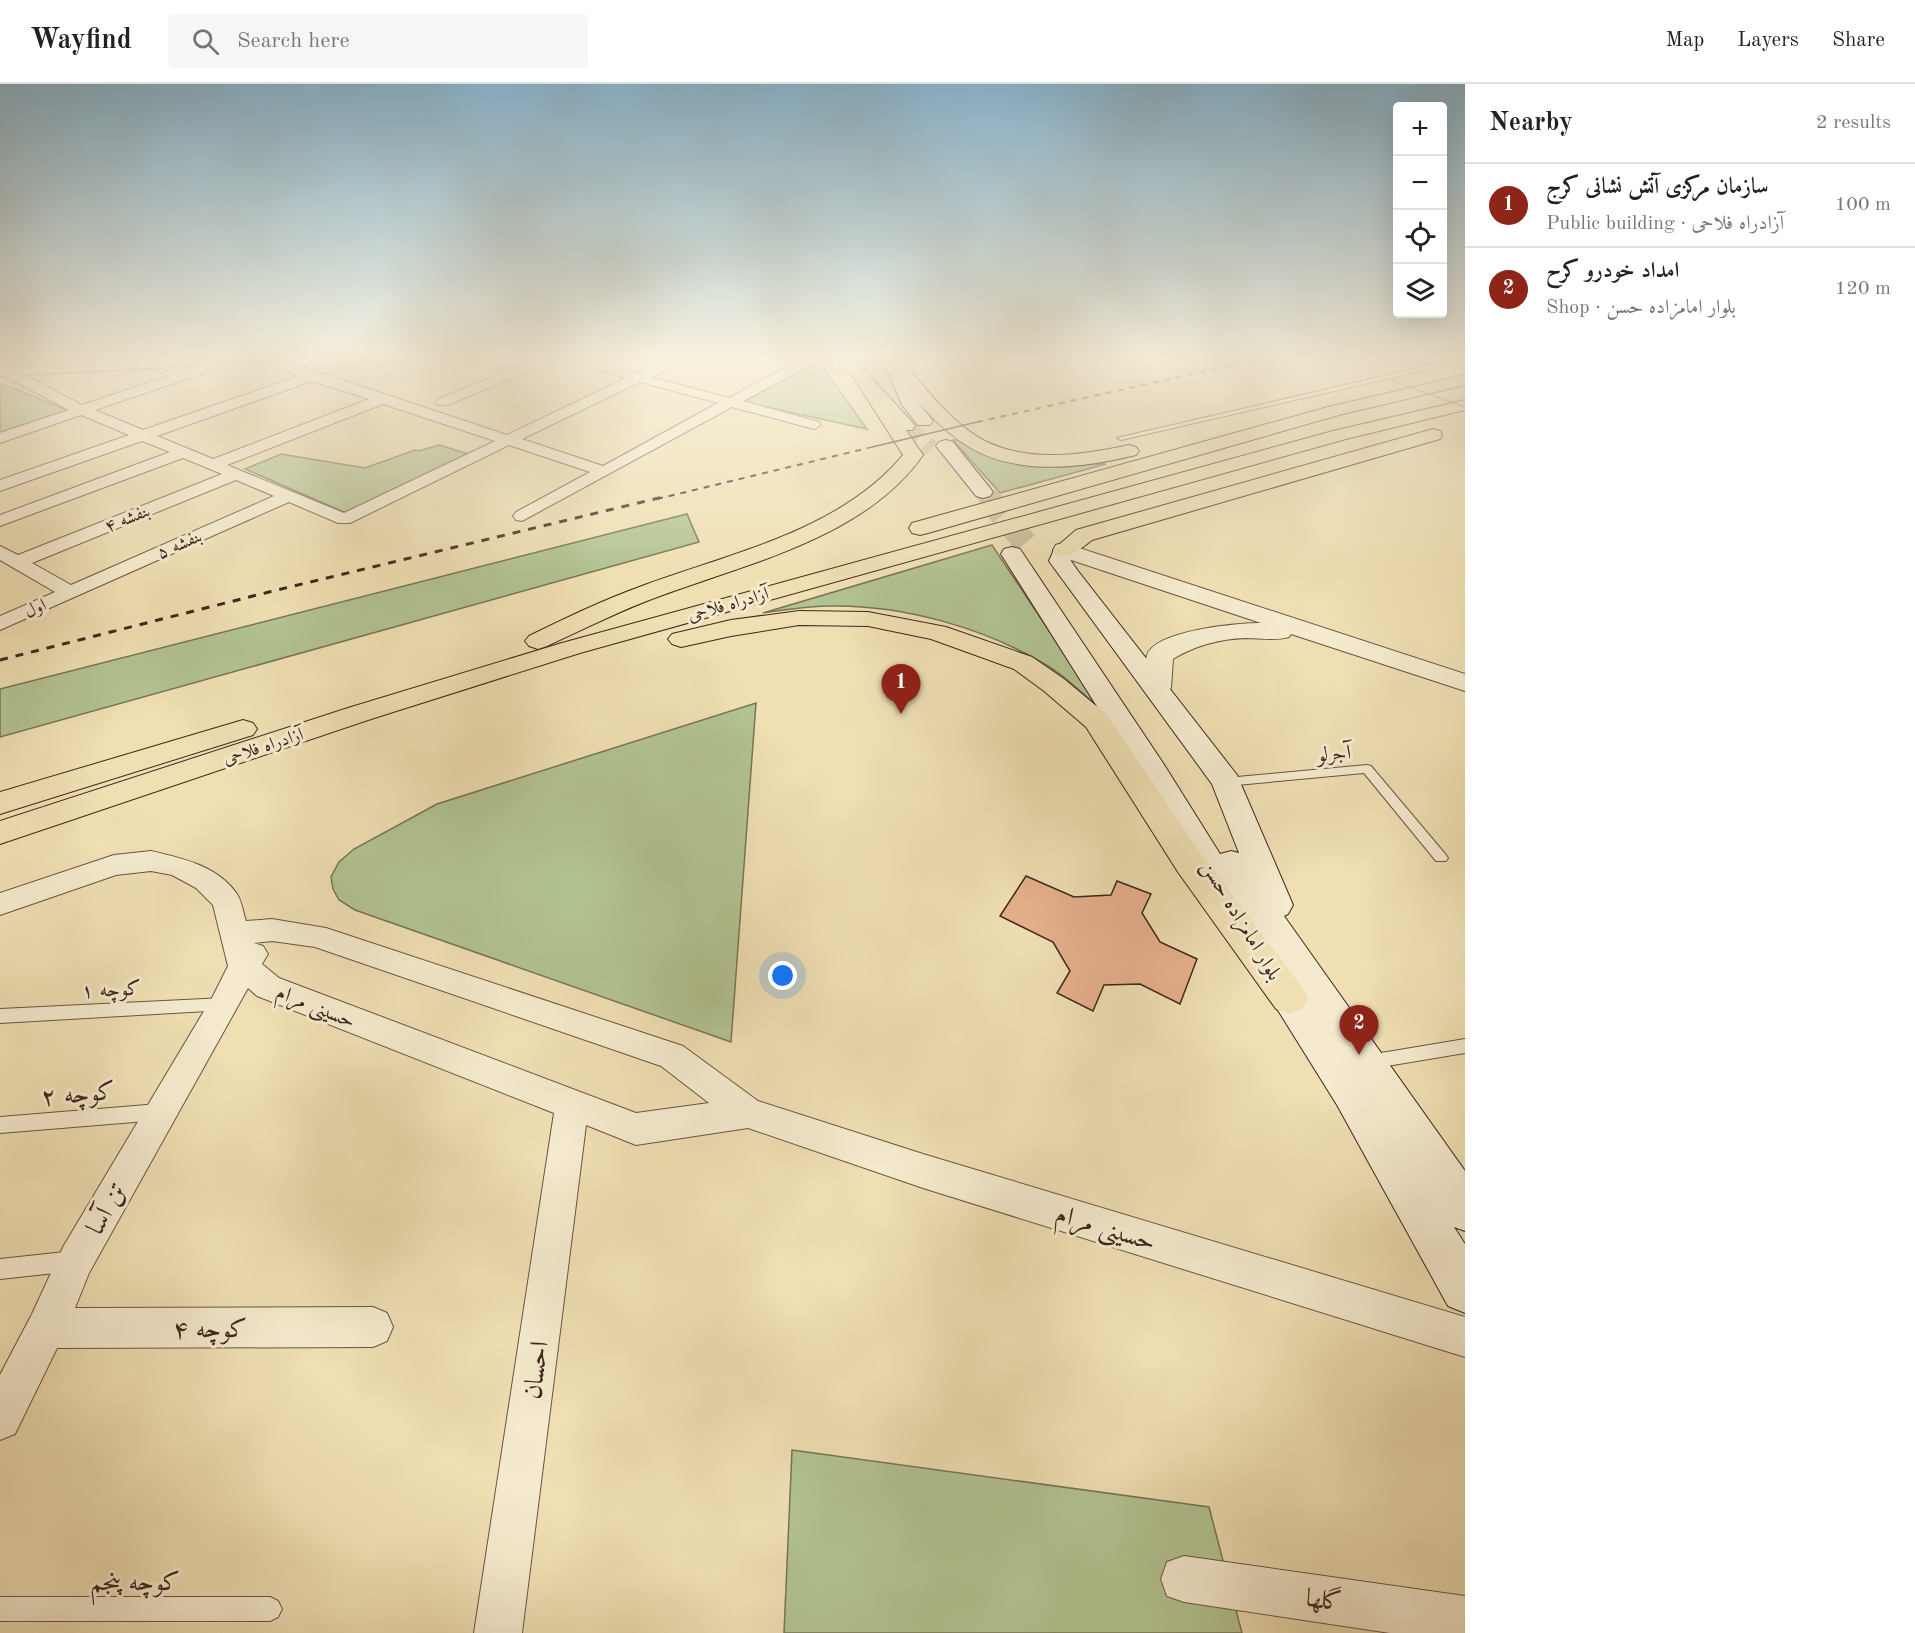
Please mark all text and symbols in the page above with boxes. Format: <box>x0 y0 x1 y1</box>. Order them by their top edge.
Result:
search box <box>168 14 588 68</box>
icon: search <box>189 25 222 58</box>
text: Wayfind <box>30 27 132 55</box>
text: Search here <box>237 30 350 52</box>
text: Map <box>1665 30 1704 51</box>
text: Layers <box>1737 30 1799 51</box>
text: Share <box>1832 30 1885 51</box>
map controls <box>1393 102 1447 318</box>
button: + <box>1393 102 1447 156</box>
text: Nearby <box>1489 110 1573 136</box>
text: 2 results <box>1816 113 1891 133</box>
button: − <box>1393 156 1447 210</box>
text: سازمان مرکزی آتش نشانی کرج <box>1546 176 1769 198</box>
text: 1 <box>1503 195 1514 215</box>
text: 100 m <box>1835 195 1891 215</box>
button: locate <box>1393 210 1447 264</box>
text: Public building · آزادراه فلاحی <box>1546 214 1784 234</box>
text: امداد خودرو کرح <box>1546 260 1679 282</box>
button: layers <box>1393 264 1447 318</box>
text: 2 <box>1503 279 1514 299</box>
text: 120 m <box>1835 279 1891 299</box>
text: Shop · بلوار امامزاده حسن <box>1546 298 1736 318</box>
street label: بنفشه ۴ <box>102 502 153 537</box>
street label: بنفشه ۵ <box>154 527 205 564</box>
street label: آزادراه فلاحی <box>685 582 773 626</box>
street label: اول <box>22 596 50 623</box>
pin: 1 <box>882 664 920 714</box>
street label: آزادراه فلاحی <box>220 723 308 769</box>
street label: آجرلو <box>1314 738 1354 768</box>
street label: بلوار امامزاده حسن <box>1194 857 1285 986</box>
your location <box>768 961 797 990</box>
street label: کوچه ۱ <box>81 978 142 1005</box>
street label: حسینی مرام <box>271 982 358 1038</box>
pin: 2 <box>1340 1006 1378 1055</box>
street label: کوچه ۲ <box>40 1079 117 1114</box>
street label: تن آسا <box>79 1177 133 1239</box>
street label: حسینی مرام <box>1050 1201 1158 1264</box>
street label: کوچه ۴ <box>173 1317 247 1346</box>
street label: احسان <box>520 1340 554 1401</box>
street label: کوچه پنجم <box>90 1570 180 1606</box>
street label: گلها <box>1304 1582 1344 1616</box>

